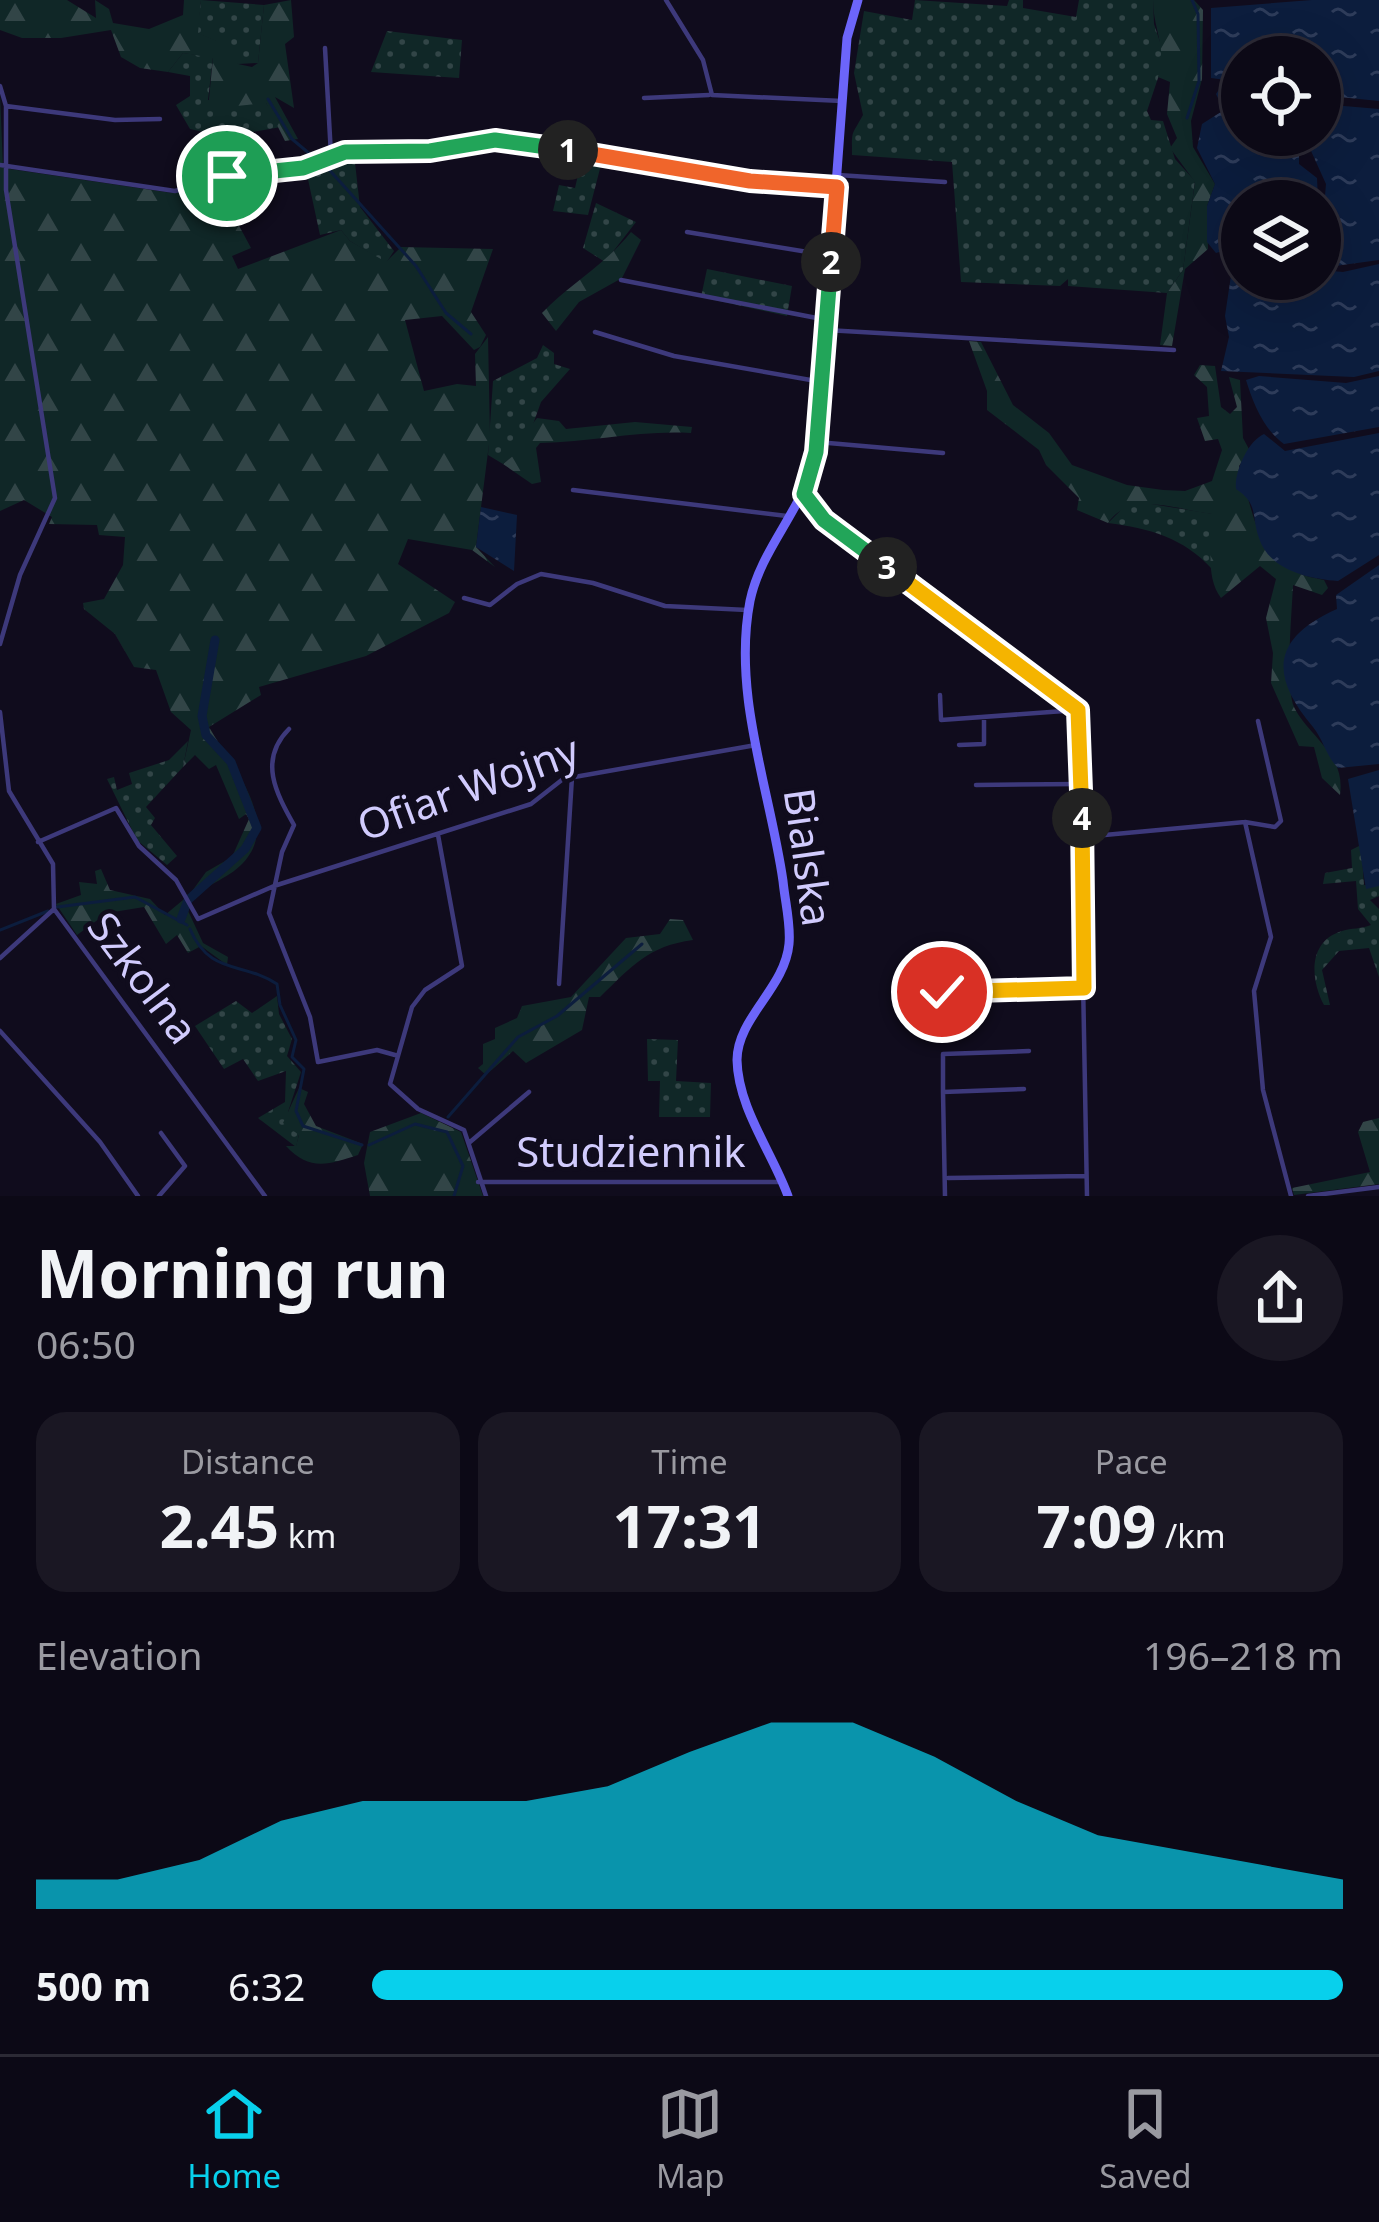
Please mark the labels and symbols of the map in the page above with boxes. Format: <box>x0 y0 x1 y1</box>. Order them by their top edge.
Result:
pin: 1 <box>538 120 598 180</box>
pin <box>176 125 278 227</box>
pin: 2 <box>801 232 861 292</box>
pin: 3 <box>857 537 917 597</box>
street label: Ofiar Wojny <box>349 720 587 853</box>
street label: Bialska <box>772 784 847 929</box>
pin: 4 <box>1052 788 1112 848</box>
street label: Szkolna <box>76 900 212 1055</box>
pin <box>891 941 993 1043</box>
street label: Studziennik <box>516 1122 746 1179</box>

